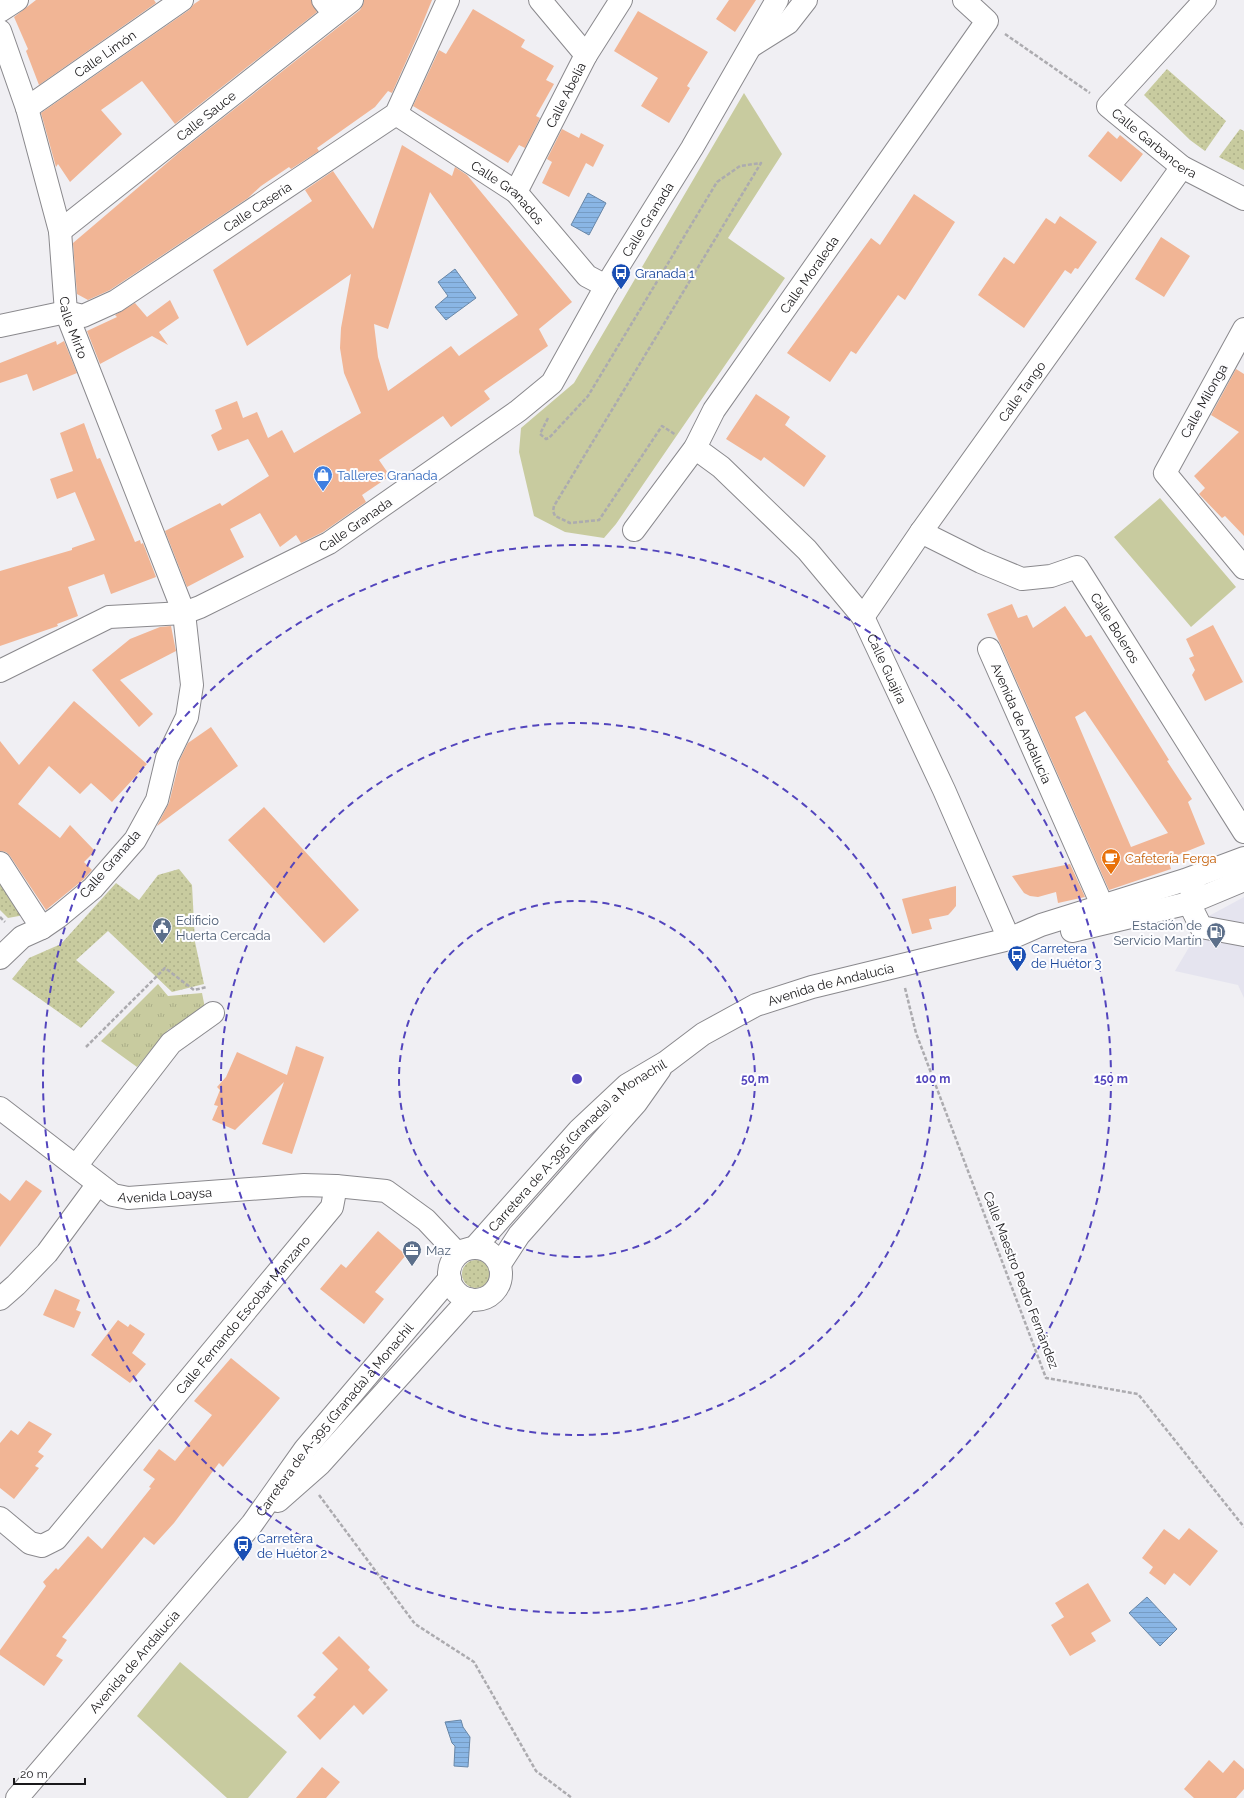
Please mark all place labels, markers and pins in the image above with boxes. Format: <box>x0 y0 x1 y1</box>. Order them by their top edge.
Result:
bus stop icon: Granada 1 <box>610 262 632 290</box>
place label: Granada 1 <box>635 266 695 281</box>
shop icon: Talleres Granada <box>312 464 334 492</box>
place label: Talleres Granada <box>337 468 438 483</box>
cafe icon: Cafetería Ferga <box>1100 847 1122 875</box>
place label: Cafetería Ferga <box>1125 851 1217 866</box>
place label: Edificio Huerta Cercada <box>176 913 271 943</box>
public building icon: Edificio Huerta Cercada <box>151 916 173 944</box>
place label: Estación de Servicio Martín <box>1113 918 1202 948</box>
fuel station icon: Estación de Servicio Martín <box>1205 921 1227 949</box>
place label: Carretera de Huétor 3 <box>1031 941 1101 971</box>
bus stop icon: Carretera de Huétor 3 <box>1006 944 1028 972</box>
centre of rings <box>570 1072 584 1086</box>
office icon: Maz <box>401 1239 423 1267</box>
place label: Maz <box>426 1243 451 1258</box>
place label: Carretera de Huétor 2 <box>257 1531 327 1561</box>
bus stop icon: Carretera de Huétor 2 <box>232 1534 254 1562</box>

